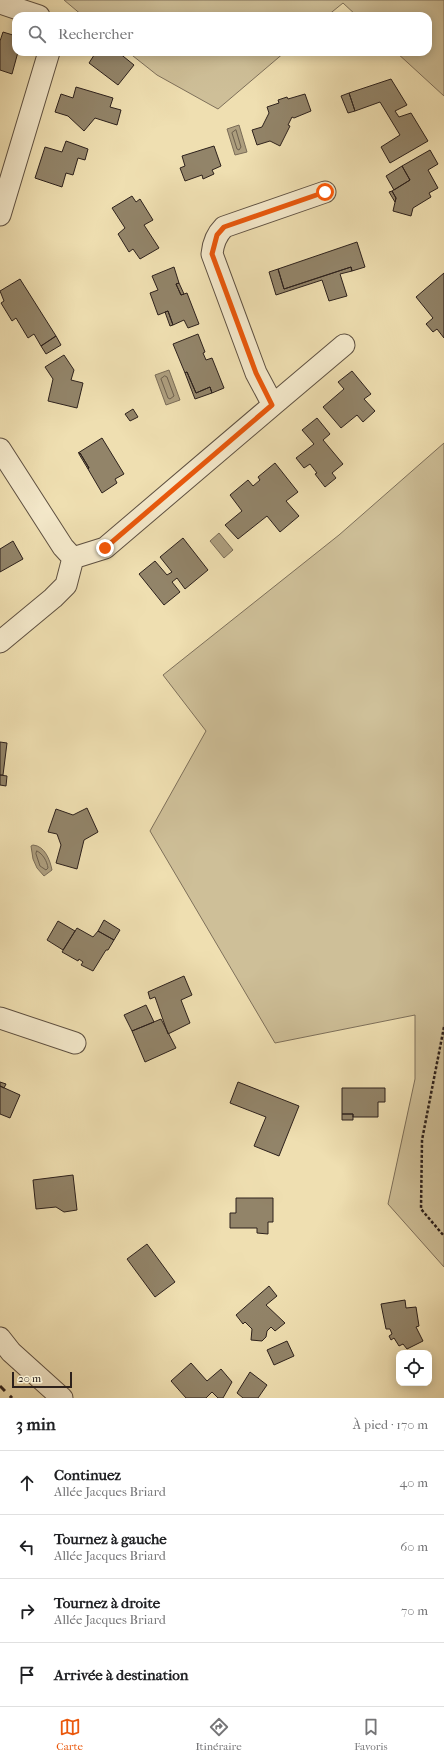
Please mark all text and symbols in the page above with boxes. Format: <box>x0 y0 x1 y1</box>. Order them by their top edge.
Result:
search box <box>12 12 432 56</box>
icon: search <box>26 23 48 45</box>
text: Rechercher <box>58 25 133 43</box>
route start <box>316 183 334 201</box>
route end <box>96 539 114 557</box>
map controls <box>396 1350 432 1386</box>
button: locate <box>396 1350 432 1386</box>
scale bar <box>12 1370 72 1389</box>
text: 20 m <box>18 1372 41 1385</box>
text: 3 min <box>16 1414 56 1434</box>
text: À pied · 170 m <box>353 1417 428 1432</box>
text: Continuez <box>54 1466 121 1484</box>
icon: ahead <box>16 1472 38 1494</box>
text: 40 m <box>400 1475 428 1490</box>
text: Allée Jacques Briard <box>54 1484 166 1499</box>
text: Tournez à gauche <box>54 1530 167 1548</box>
icon: left <box>16 1536 38 1558</box>
text: 60 m <box>400 1539 428 1554</box>
text: Allée Jacques Briard <box>54 1548 166 1563</box>
text: Tournez à droite <box>54 1594 160 1612</box>
icon: right <box>16 1600 38 1622</box>
text: 70 m <box>401 1603 428 1618</box>
text: Allée Jacques Briard <box>54 1612 166 1627</box>
icon: arrive <box>16 1664 38 1686</box>
text: Arrivée à destination <box>54 1666 189 1684</box>
tab: Carte <box>56 1716 83 1753</box>
tab: Itinéraire <box>195 1716 242 1753</box>
tab: Favoris <box>354 1716 388 1753</box>

